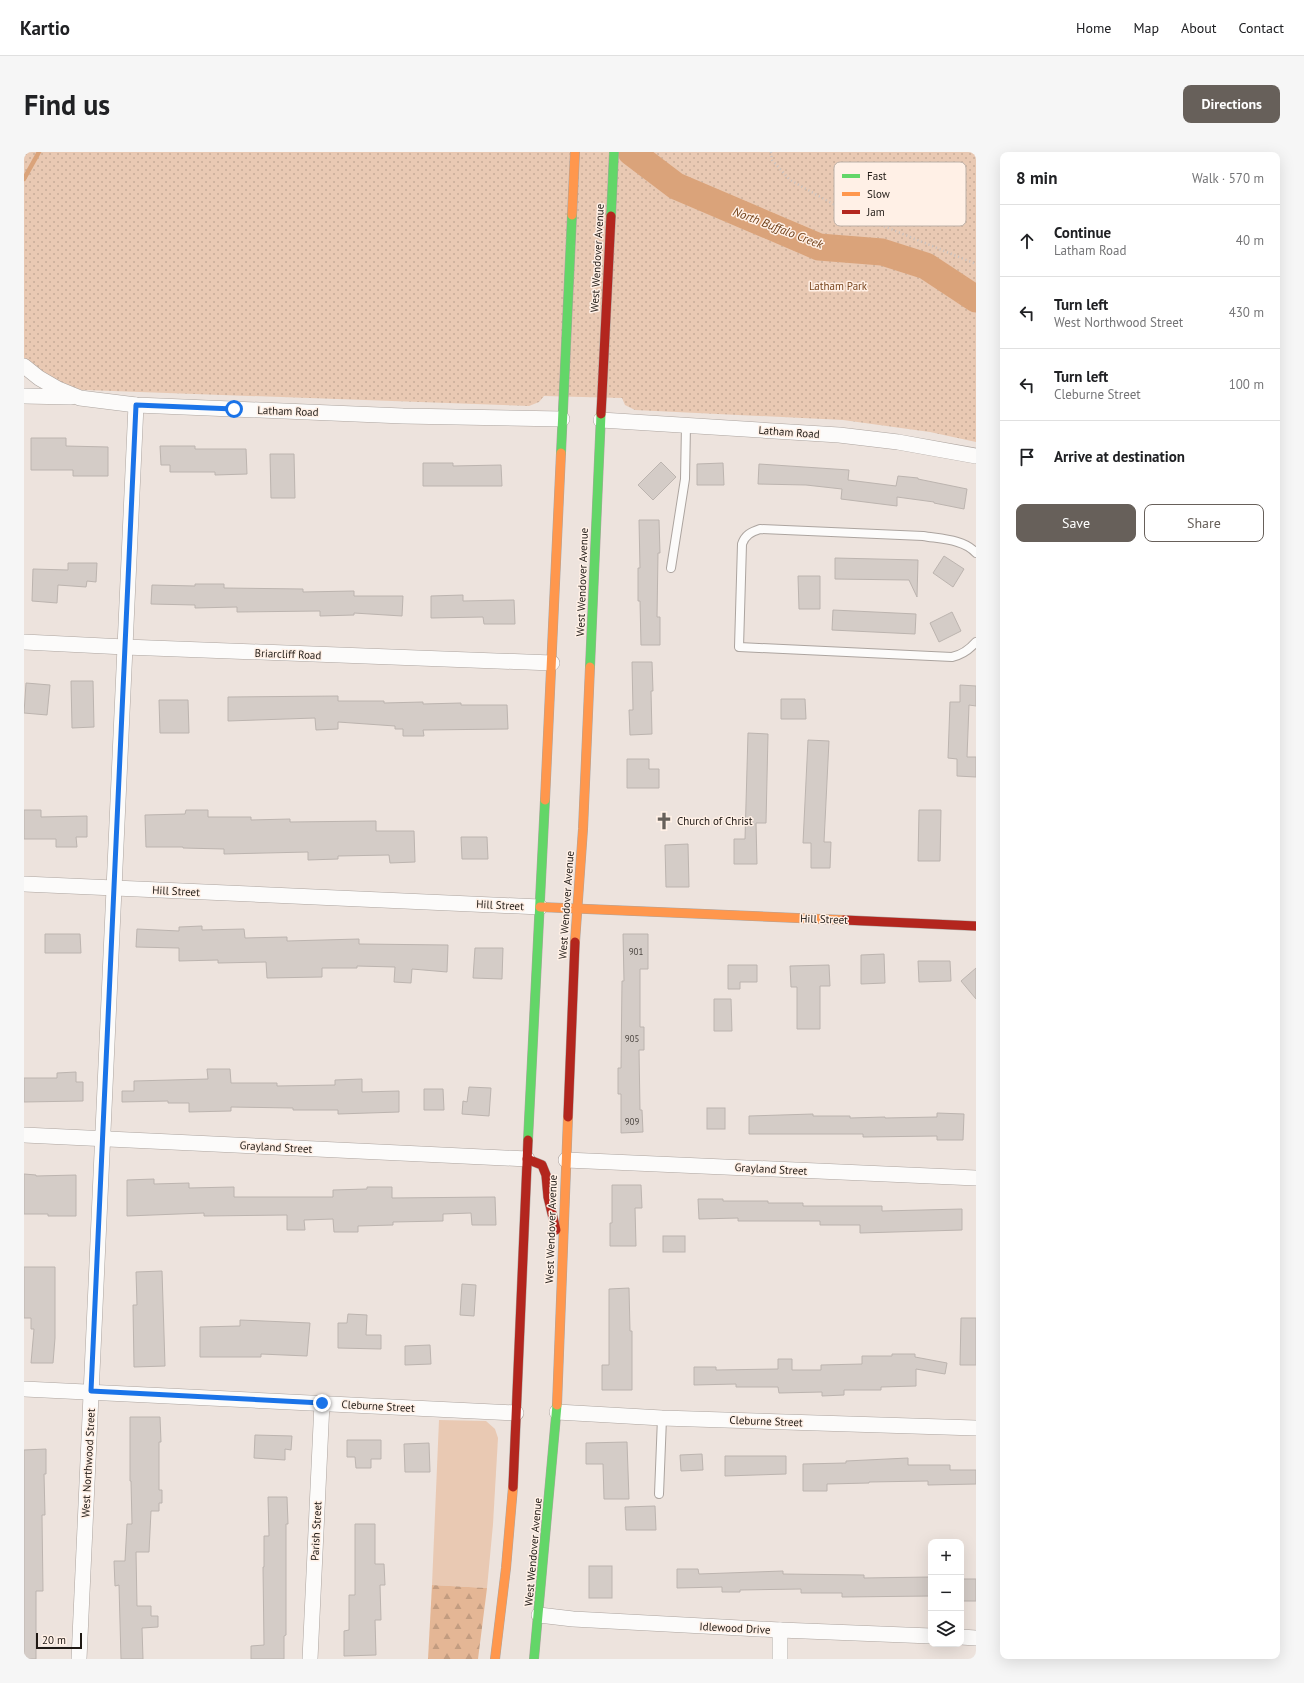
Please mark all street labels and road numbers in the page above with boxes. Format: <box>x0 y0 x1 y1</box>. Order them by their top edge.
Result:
street label: West Wendover Avenue <box>587 203 607 313</box>
street label: Latham Road <box>257 403 319 419</box>
street label: Latham Road <box>758 423 820 441</box>
street label: West Wendover Avenue <box>573 527 591 637</box>
street label: Briarcliff Road <box>254 646 322 662</box>
street label: West Wendover Avenue <box>555 850 577 960</box>
street label: Hill Street <box>152 883 201 899</box>
street label: Hill Street <box>476 897 525 913</box>
street label: Hill Street <box>800 911 848 927</box>
street label: Grayland Street <box>239 1138 313 1156</box>
street label: Grayland Street <box>734 1160 808 1178</box>
street label: West Wendover Avenue <box>542 1174 560 1284</box>
street label: Cleburne Street <box>341 1397 415 1415</box>
street label: West Northwood Street <box>78 1408 98 1518</box>
street label: Cleburne Street <box>729 1413 803 1429</box>
street label: West Wendover Avenue <box>521 1497 545 1607</box>
street label: Parish Street <box>307 1501 325 1561</box>
street label: Idlewood Drive <box>699 1619 771 1637</box>

